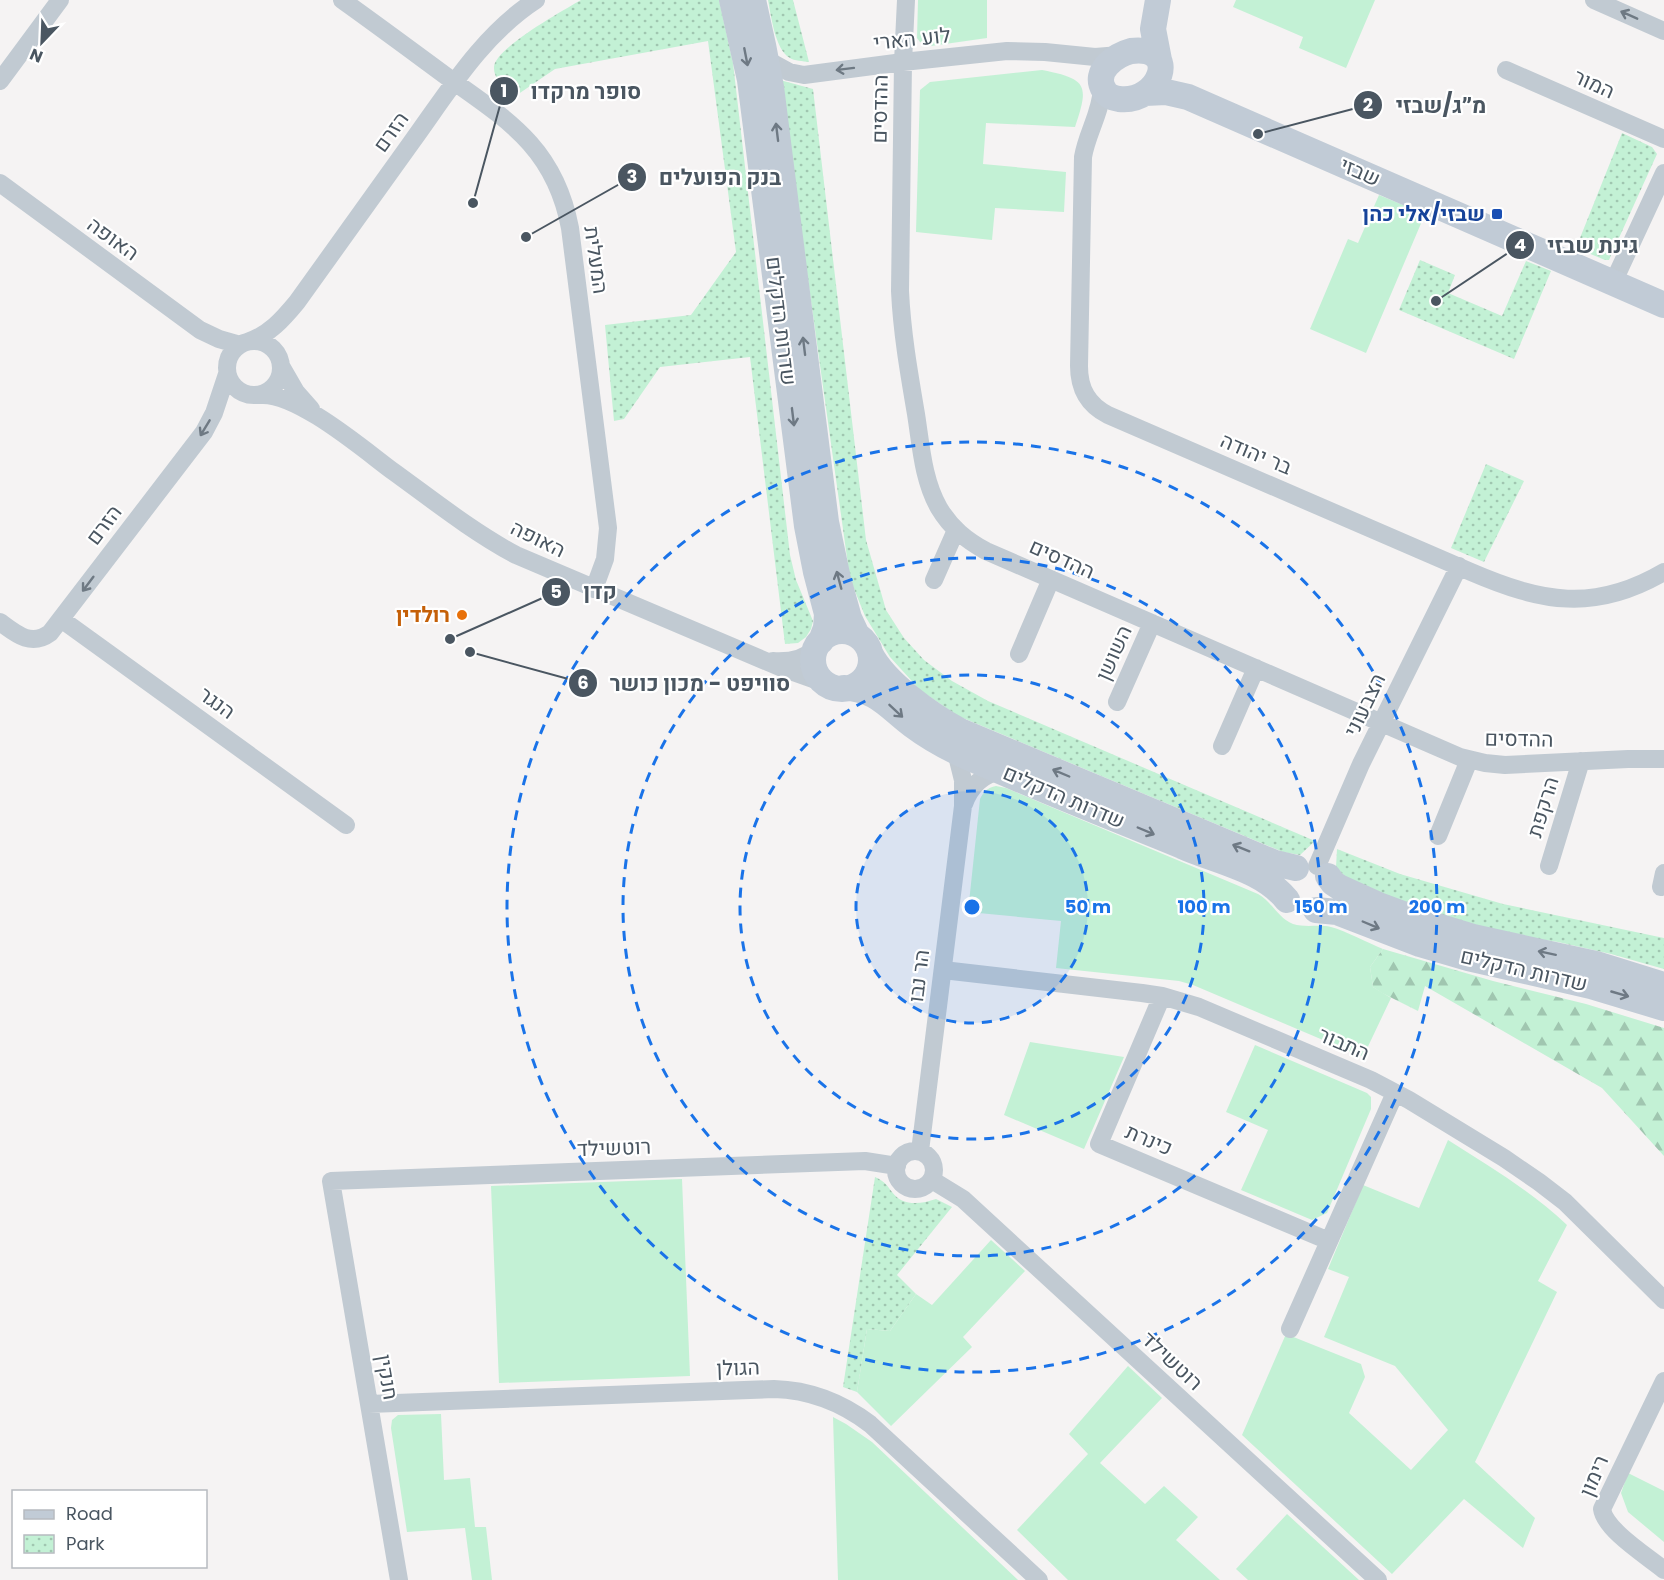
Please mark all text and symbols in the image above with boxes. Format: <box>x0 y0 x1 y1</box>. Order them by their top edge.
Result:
one-way arrow <box>1620 9 1638 21</box>
north arrow <box>12 12 72 72</box>
street label: לוע הארי <box>872 20 952 57</box>
text: N <box>26 42 46 68</box>
one-way arrow <box>741 47 752 66</box>
street label: המור <box>1569 62 1619 105</box>
one-way arrow <box>835 64 855 75</box>
callout: סופר מרקדו <box>489 71 654 111</box>
street label: ההדסים <box>864 74 895 144</box>
text: סופר מרקדו <box>531 76 641 107</box>
text: 1 <box>501 78 507 103</box>
callout: מ״ג/שבזי <box>1353 85 1498 125</box>
text: מ״ג/שבזי <box>1396 90 1486 121</box>
text: 2 <box>1363 92 1373 117</box>
street label: הזרם <box>366 106 415 158</box>
one-way arrow <box>771 122 782 142</box>
street label: שבזי <box>1335 150 1385 193</box>
callout: בנק הפועלים <box>617 157 793 197</box>
text: בנק הפועלים <box>659 162 781 193</box>
text: 3 <box>627 164 637 189</box>
place label: שבזי/אלי כהן <box>1363 199 1485 228</box>
marker: שבזי/אלי כהן <box>1490 207 1504 221</box>
street label: האופה <box>81 210 145 267</box>
street label: המעלית <box>577 224 616 296</box>
callout: גינת שבזי <box>1505 225 1651 265</box>
text: גינת שבזי <box>1547 230 1639 261</box>
text: 4 <box>1514 232 1526 257</box>
street label: שדרות הדקלים <box>759 255 804 387</box>
one-way arrow <box>798 337 809 356</box>
one-way arrow <box>787 406 798 426</box>
one-way arrow <box>199 419 211 436</box>
street label: בר יהודה <box>1216 426 1296 482</box>
street label: הזרם <box>79 499 128 551</box>
street label: האופה <box>506 513 570 564</box>
street label: ההדסים <box>1025 531 1099 586</box>
one-way arrow <box>832 571 844 590</box>
callout: קדן <box>541 572 629 612</box>
one-way arrow <box>81 575 94 591</box>
text: קדן <box>583 576 617 607</box>
text: 5 <box>550 579 562 604</box>
place label: רולדין <box>396 600 450 629</box>
marker: רולדין <box>455 608 469 622</box>
street label: השושן <box>1089 620 1139 685</box>
callout: סוויפט - מכון כושר <box>568 663 802 703</box>
text: סוויפט - מכון כושר <box>610 668 790 699</box>
street label: הצבעוני <box>1337 668 1392 741</box>
text: 6 <box>577 670 589 695</box>
street label: הנגר <box>193 680 241 726</box>
one-way arrow <box>888 704 903 718</box>
street label: ההדסים <box>1484 723 1554 754</box>
street label: שדרות הדקלים <box>999 758 1130 835</box>
one-way arrow <box>1052 767 1070 778</box>
street label: הרקפת <box>1520 773 1565 841</box>
one-way arrow <box>1137 826 1155 837</box>
one-way arrow <box>1232 842 1250 853</box>
text: 50 m <box>1065 894 1111 919</box>
text: 100 m <box>1177 894 1231 919</box>
text: 150 m <box>1294 894 1348 919</box>
text: 200 m <box>1409 894 1465 919</box>
centre of rings <box>962 897 982 917</box>
one-way arrow <box>1362 920 1380 931</box>
street label: שדרות הדקלים <box>1458 941 1591 998</box>
one-way arrow <box>1537 947 1557 958</box>
street label: הר נבו <box>901 948 936 1004</box>
one-way arrow <box>1610 989 1629 1000</box>
street label: התבור <box>1314 1020 1374 1067</box>
street label: כינרת <box>1121 1117 1177 1162</box>
street label: רוטשילד <box>576 1132 652 1163</box>
street label: רוטשילד <box>1135 1325 1209 1397</box>
street label: חנקין <box>369 1352 406 1402</box>
street label: הגולן <box>716 1352 760 1383</box>
street label: רימון <box>1572 1451 1615 1501</box>
legend <box>12 1490 207 1568</box>
text: Road <box>66 1501 113 1526</box>
text: Park <box>66 1531 105 1556</box>

